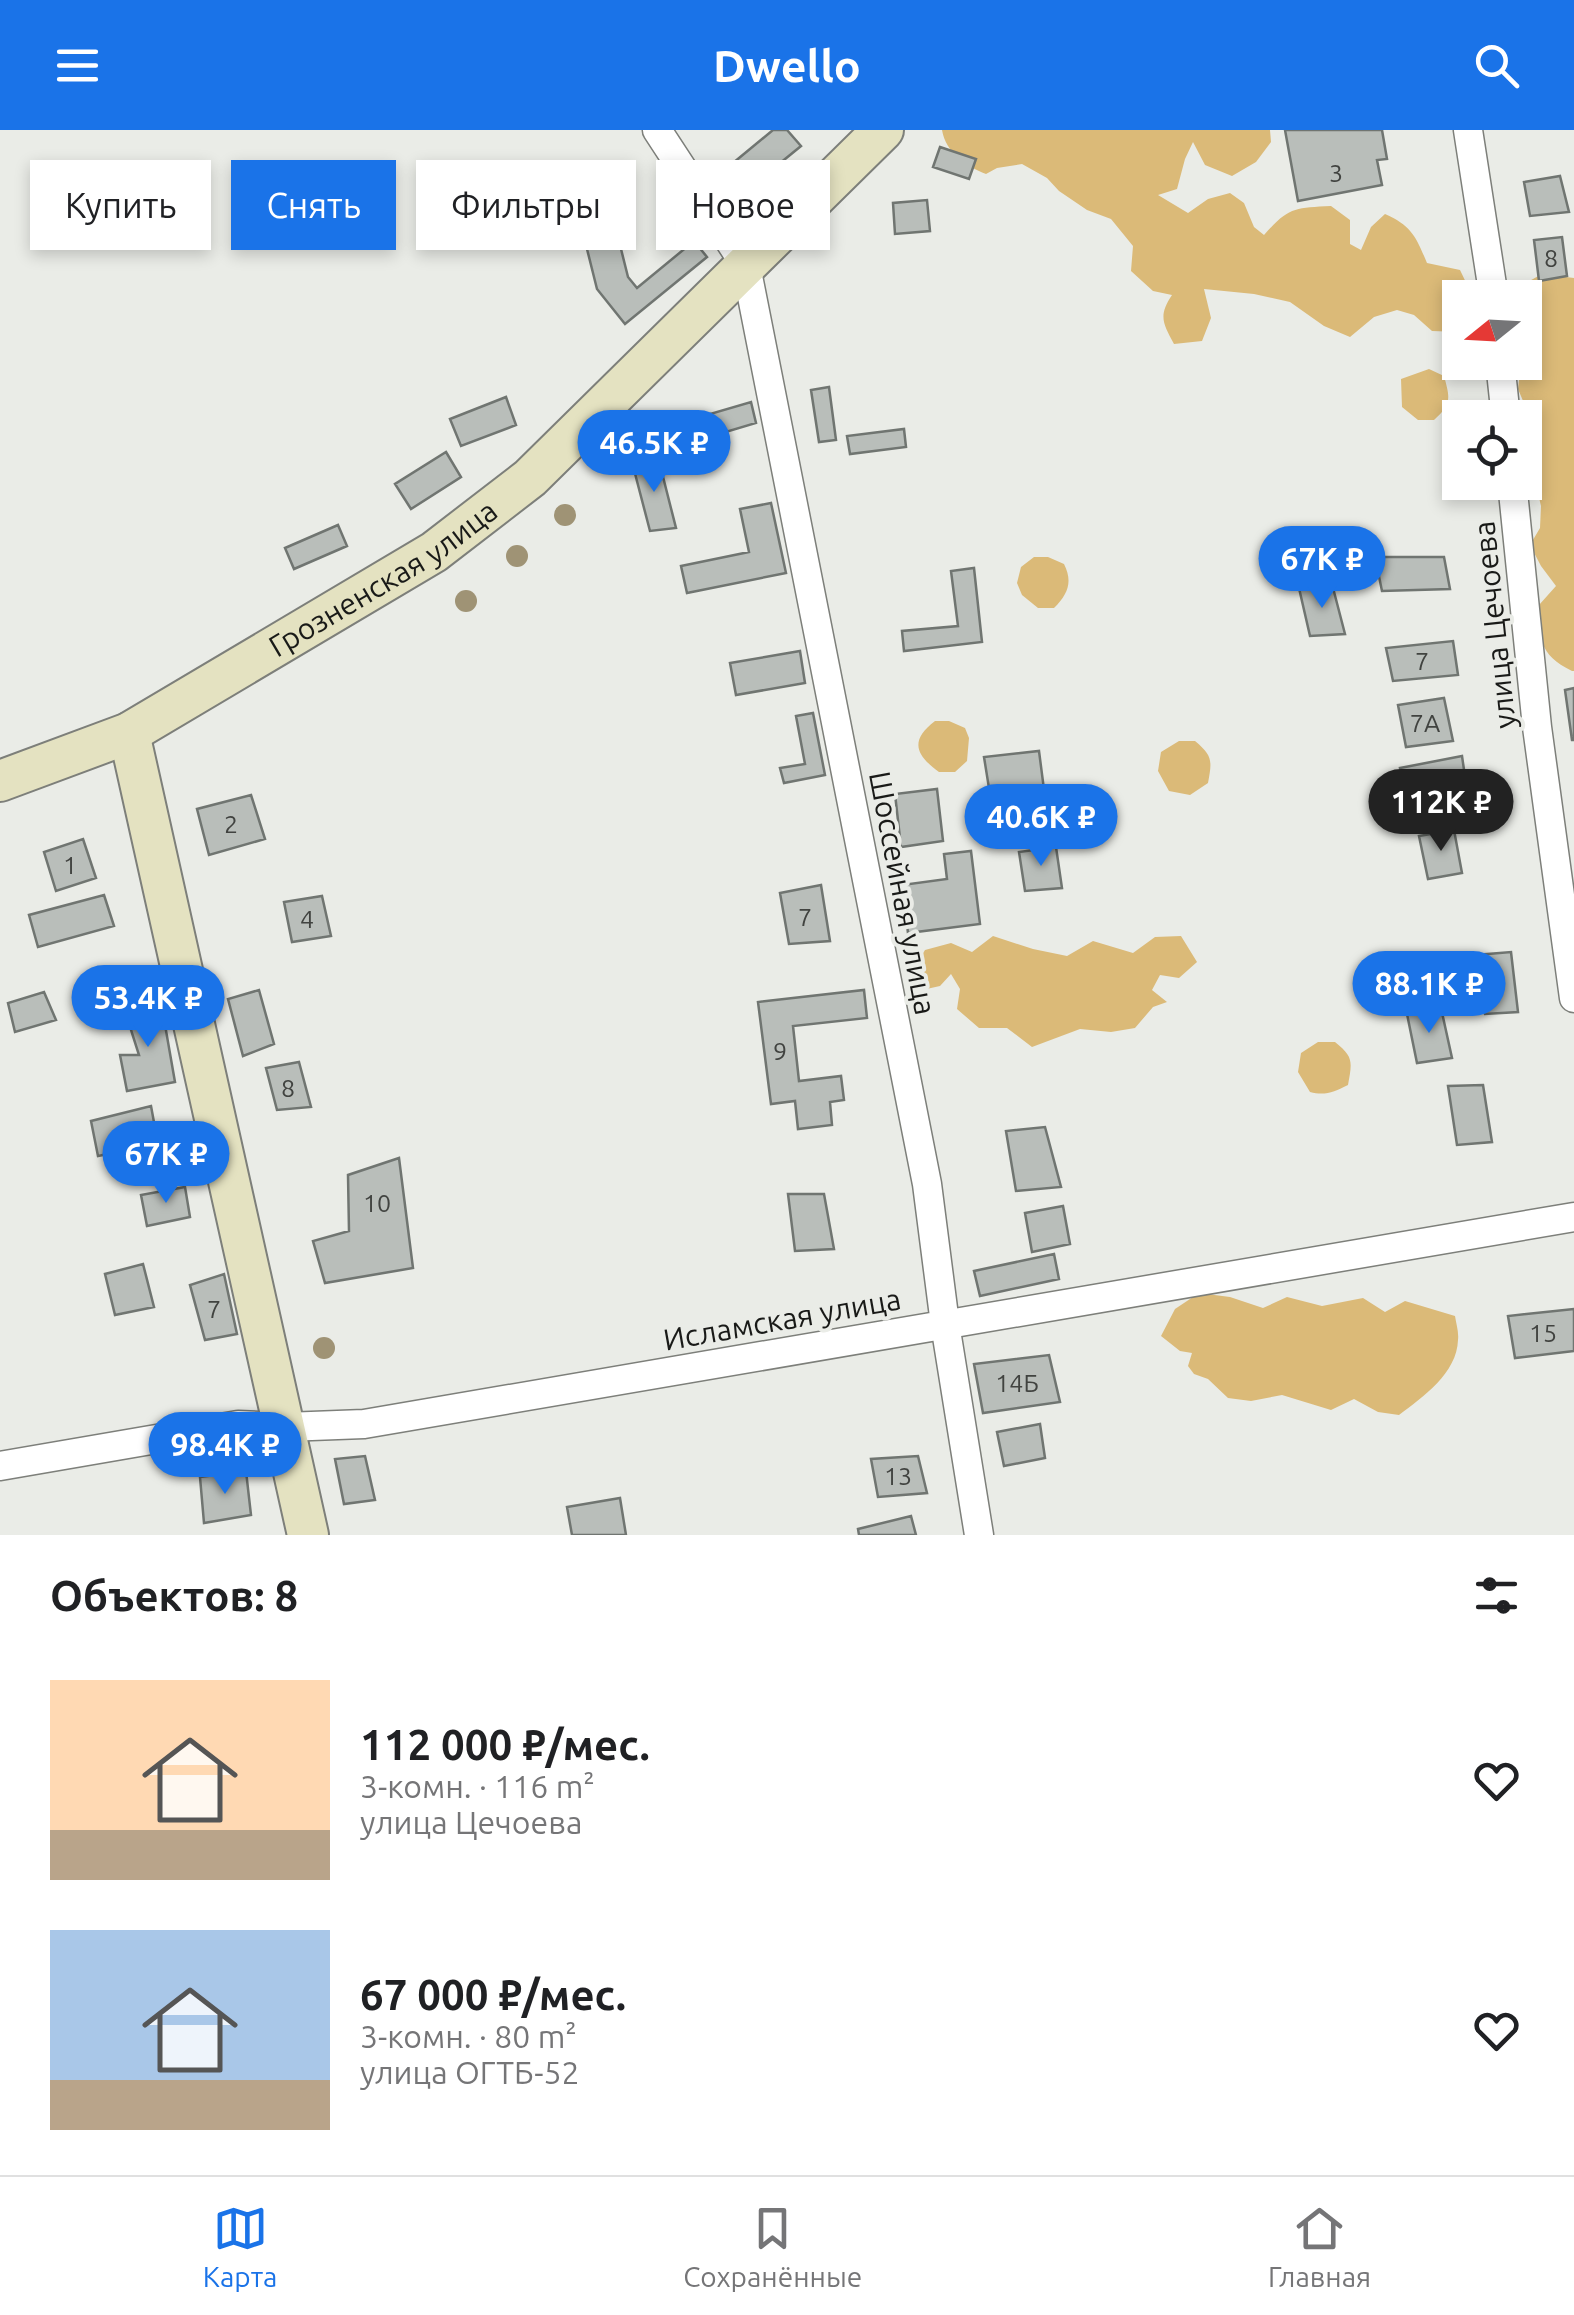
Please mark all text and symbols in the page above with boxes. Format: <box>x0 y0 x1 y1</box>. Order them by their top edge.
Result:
icon: menu <box>50 38 105 93</box>
icon: search <box>1469 38 1524 93</box>
text: Dwello <box>713 40 861 91</box>
house number: 3 <box>1329 159 1343 187</box>
chip: Купить <box>30 160 211 250</box>
chip: Снять <box>231 160 396 250</box>
chip: Фильтры <box>416 160 636 250</box>
chip: Новое <box>656 160 830 250</box>
house number: 8 <box>1544 244 1558 272</box>
north arrow <box>1442 280 1542 380</box>
map controls <box>1442 280 1542 500</box>
button: locate <box>1442 400 1542 500</box>
pin: 46.5K ₽ <box>562 410 746 495</box>
text: 46.5K ₽ <box>600 424 708 460</box>
street label: Грозненская улица <box>263 493 503 663</box>
street label: улица Цечоева <box>1466 520 1522 730</box>
pin: 67K ₽ <box>1252 526 1392 611</box>
text: 67K ₽ <box>1280 540 1364 576</box>
house number: 7 <box>1415 647 1429 675</box>
house number: 7А <box>1410 709 1440 737</box>
street label: Шоссейная улица <box>863 769 943 1017</box>
pin: 112K ₽ <box>1360 769 1522 854</box>
text: 112K ₽ <box>1390 783 1492 819</box>
pin: 40.6K ₽ <box>949 784 1133 869</box>
text: 40.6K ₽ <box>987 798 1095 834</box>
house number: 2 <box>224 810 238 838</box>
house number: 1 <box>63 851 77 879</box>
house number: 7 <box>798 903 812 931</box>
house number: 4 <box>300 905 314 933</box>
pin: 88.1K ₽ <box>1337 951 1521 1036</box>
pin: 53.4K ₽ <box>56 965 240 1050</box>
text: 88.1K ₽ <box>1375 965 1483 1001</box>
text: 53.4K ₽ <box>94 979 202 1015</box>
house number: 9 <box>773 1037 787 1065</box>
house number: 8 <box>281 1074 295 1102</box>
pin: 67K ₽ <box>96 1121 236 1206</box>
text: 67K ₽ <box>124 1135 208 1171</box>
house number: 10 <box>363 1189 391 1217</box>
street label: Исламская улица <box>661 1281 903 1357</box>
house number: 7 <box>207 1295 221 1323</box>
house number: 15 <box>1529 1319 1557 1347</box>
house number: 14Б <box>995 1369 1039 1397</box>
pin: 98.4K ₽ <box>133 1412 317 1497</box>
text: 98.4K ₽ <box>171 1426 279 1462</box>
house number: 13 <box>884 1462 912 1490</box>
icon: filters <box>1469 1568 1524 1623</box>
text: Объектов: 8 <box>50 1572 298 1619</box>
icon: home <box>130 1720 250 1840</box>
text: 112 000 ₽/мес. <box>360 1721 650 1768</box>
icon: heart <box>1469 1753 1524 1808</box>
text: 3-комн. · 116 m² <box>360 1768 595 1804</box>
text: улица Цечоева <box>360 1804 582 1840</box>
icon: home <box>130 1970 250 2090</box>
text: 67 000 ₽/мес. <box>360 1971 626 2018</box>
icon: heart <box>1469 2003 1524 2058</box>
text: 3-комн. · 80 m² <box>360 2018 577 2054</box>
text: улица ОГТБ-52 <box>360 2054 580 2090</box>
tab: Карта <box>203 2201 277 2292</box>
tab: Сохранённые <box>683 2201 862 2292</box>
tab: Главная <box>1268 2201 1371 2292</box>

